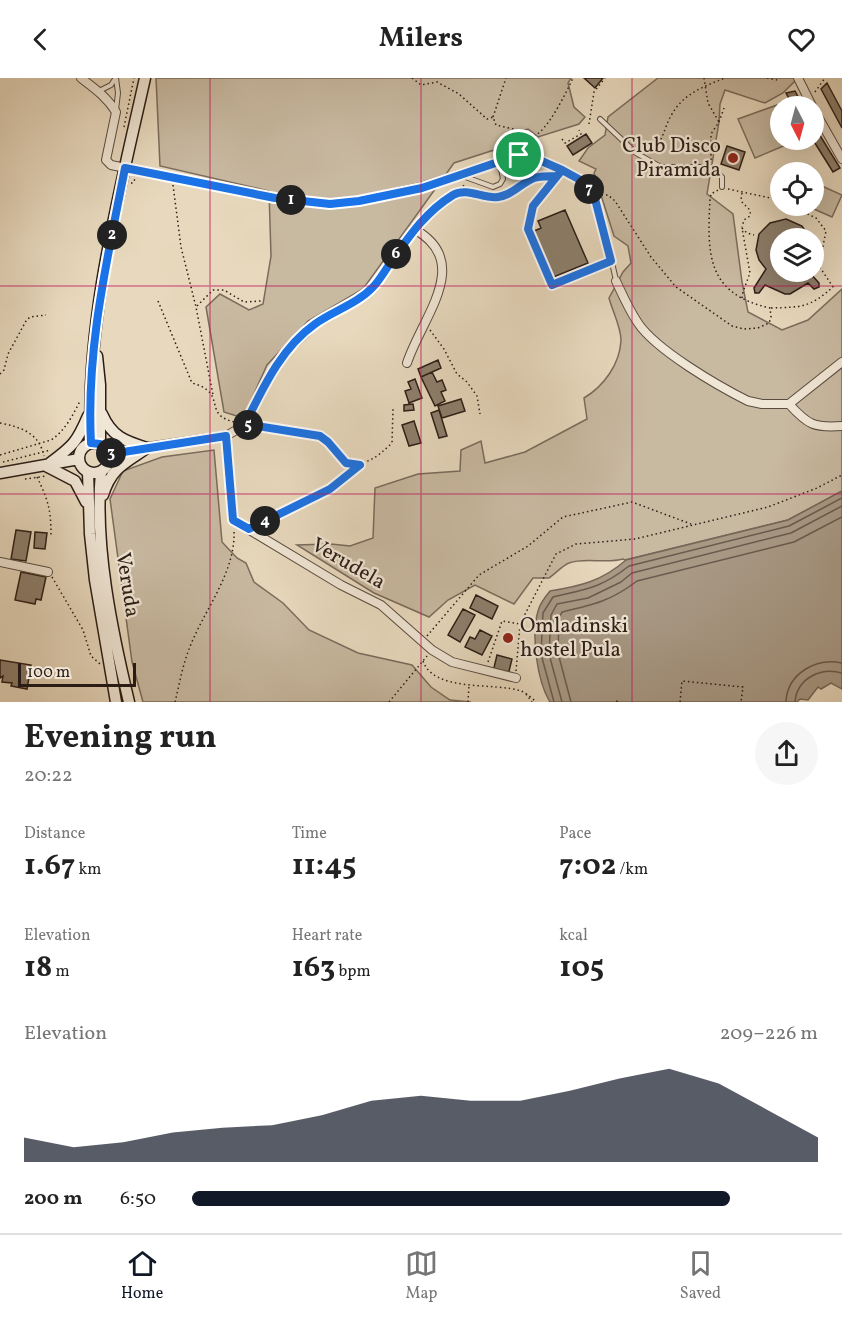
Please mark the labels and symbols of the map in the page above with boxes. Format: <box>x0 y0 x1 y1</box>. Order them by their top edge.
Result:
north arrow <box>770 96 824 150</box>
pin <box>493 129 544 180</box>
place label: Club Disco Piramida <box>622 132 721 185</box>
marker: Club Disco Piramida <box>726 151 740 165</box>
pin: 7 <box>574 174 604 204</box>
pin: 1 <box>276 185 306 215</box>
pin: 2 <box>97 220 127 250</box>
pin: 6 <box>381 239 411 269</box>
pin: 5 <box>233 410 263 440</box>
pin: 3 <box>96 438 126 468</box>
pin: 4 <box>250 506 280 536</box>
street label: Verudela <box>305 531 391 597</box>
street label: Veruda <box>108 550 146 620</box>
place label: Omladinski hostel Pula <box>520 612 628 665</box>
marker: Omladinski hostel Pula <box>501 631 515 645</box>
scale bar <box>18 660 136 688</box>

